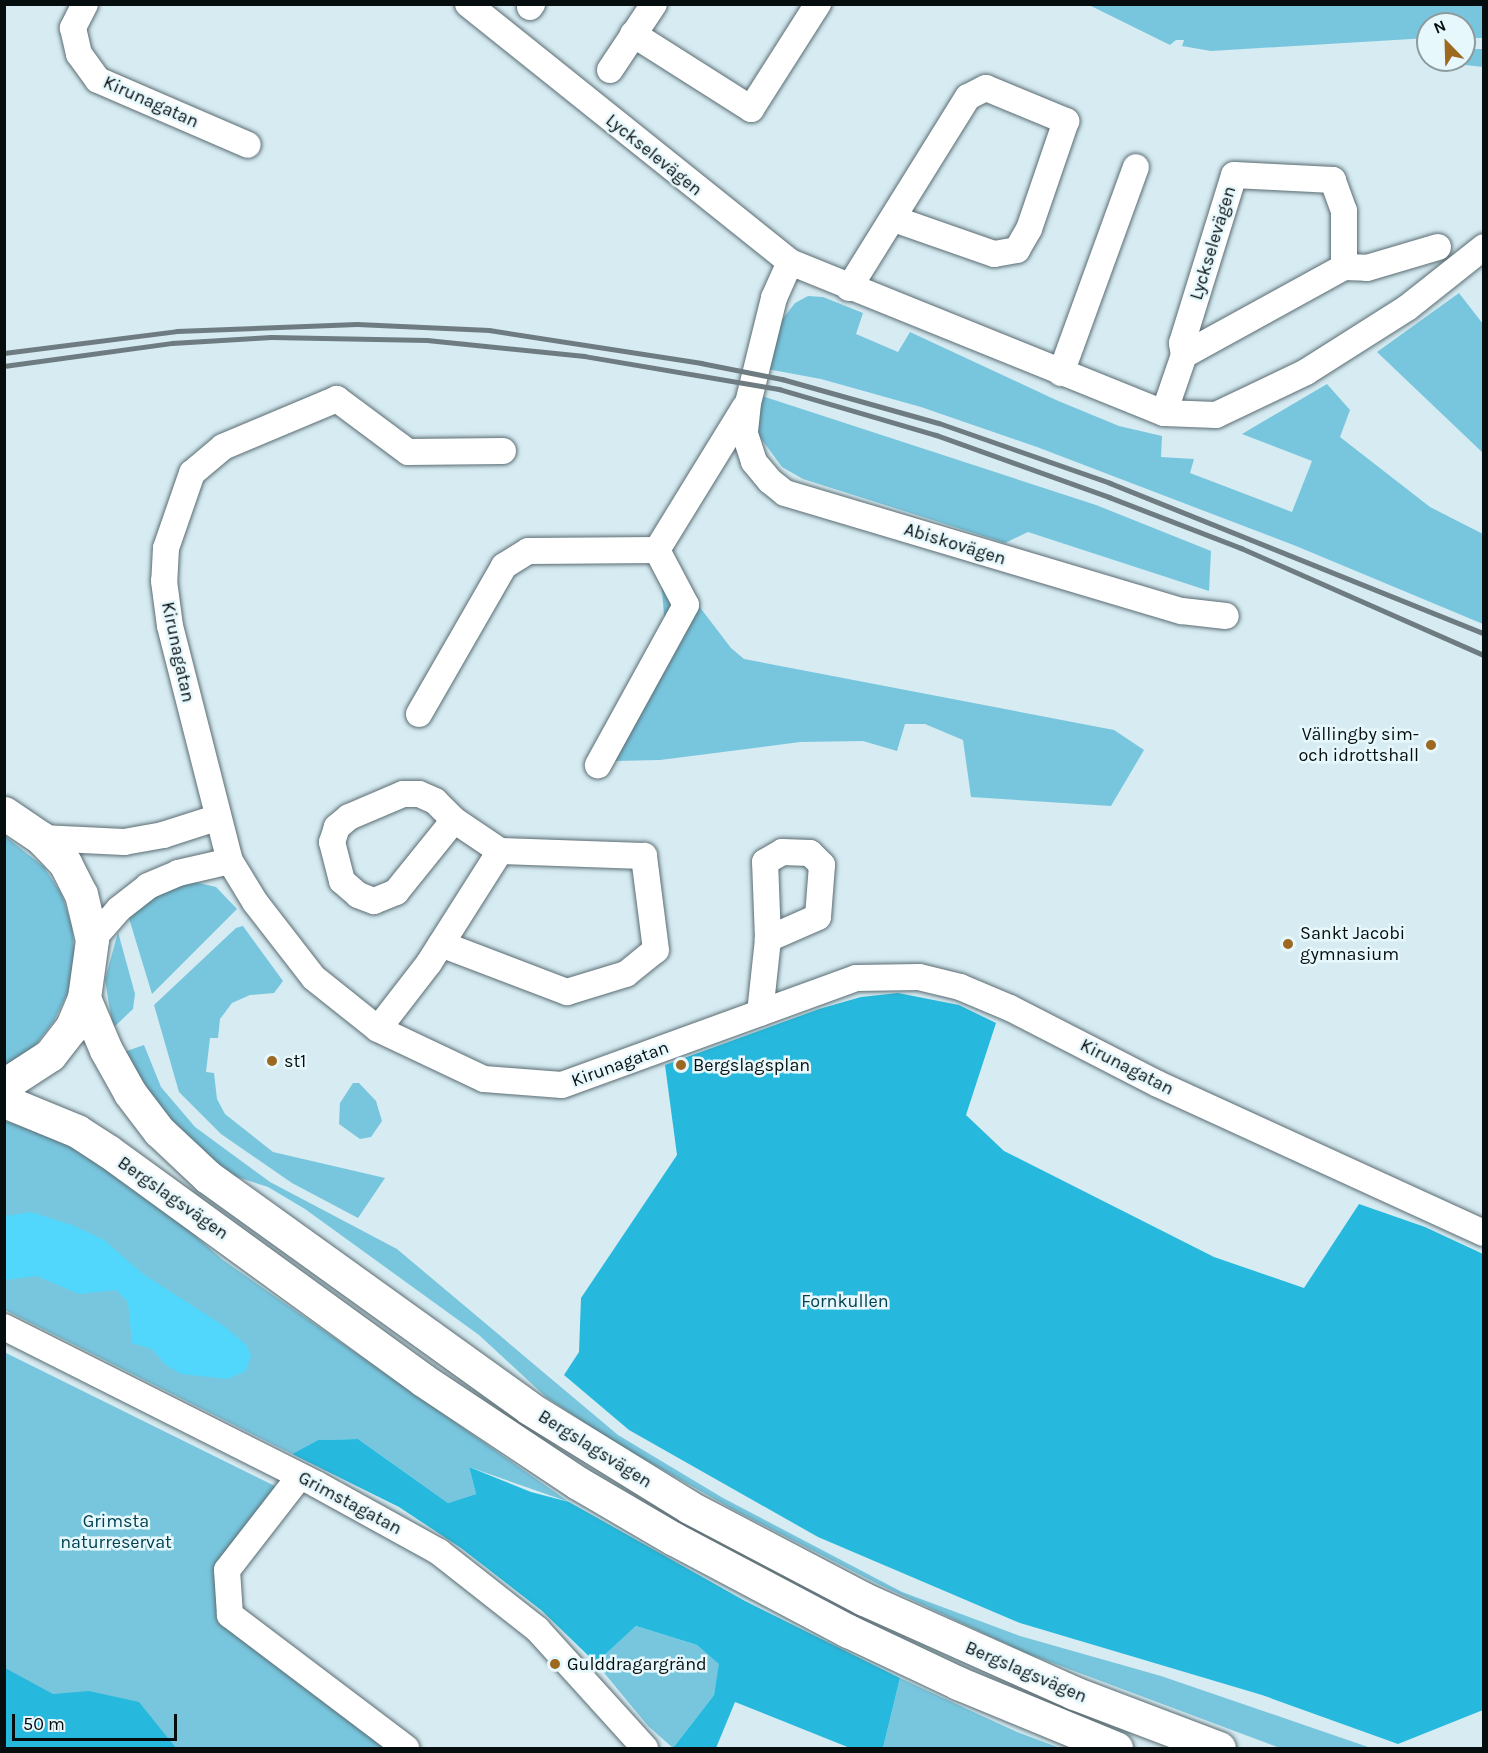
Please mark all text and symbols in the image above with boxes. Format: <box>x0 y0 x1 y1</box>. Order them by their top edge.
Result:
north arrow <box>1416 12 1476 72</box>
text: N <box>1431 16 1449 38</box>
street label: Kirunagatan <box>100 71 202 133</box>
street label: Lyckselevägen <box>601 109 707 201</box>
street label: Lyckselevägen <box>1185 183 1241 303</box>
street label: Abiskovägen <box>902 518 1008 570</box>
street label: Kirunagatan <box>157 600 199 704</box>
place label: Vällingby sim- och idrottshall <box>1299 724 1419 766</box>
marker: Vällingby sim- och idrottshall <box>1424 738 1438 752</box>
place label: Sankt Jacobi gymnasium <box>1300 923 1405 966</box>
marker: Sankt Jacobi gymnasium <box>1281 937 1295 951</box>
street label: Kirunagatan <box>1077 1034 1177 1100</box>
street label: Kirunagatan <box>568 1036 672 1092</box>
place label: st1 <box>284 1050 306 1072</box>
marker: st1 <box>265 1054 279 1068</box>
place label: Bergslagsplan <box>693 1054 810 1076</box>
marker: Bergslagsplan <box>674 1058 688 1072</box>
street label: Bergslagsvägen <box>114 1152 232 1244</box>
park label: Fornkullen <box>801 1290 889 1312</box>
street label: Bergslagsvägen <box>534 1405 656 1493</box>
street label: Grimstagatan <box>295 1467 405 1539</box>
park label: Grimsta naturreservat <box>60 1511 172 1553</box>
street label: Bergslagsvägen <box>962 1637 1090 1707</box>
place label: Gulddragargränd <box>567 1653 707 1675</box>
marker: Gulddragargränd <box>548 1657 562 1671</box>
scale bar <box>15 1702 180 1740</box>
text: 50 m <box>23 1713 65 1735</box>

